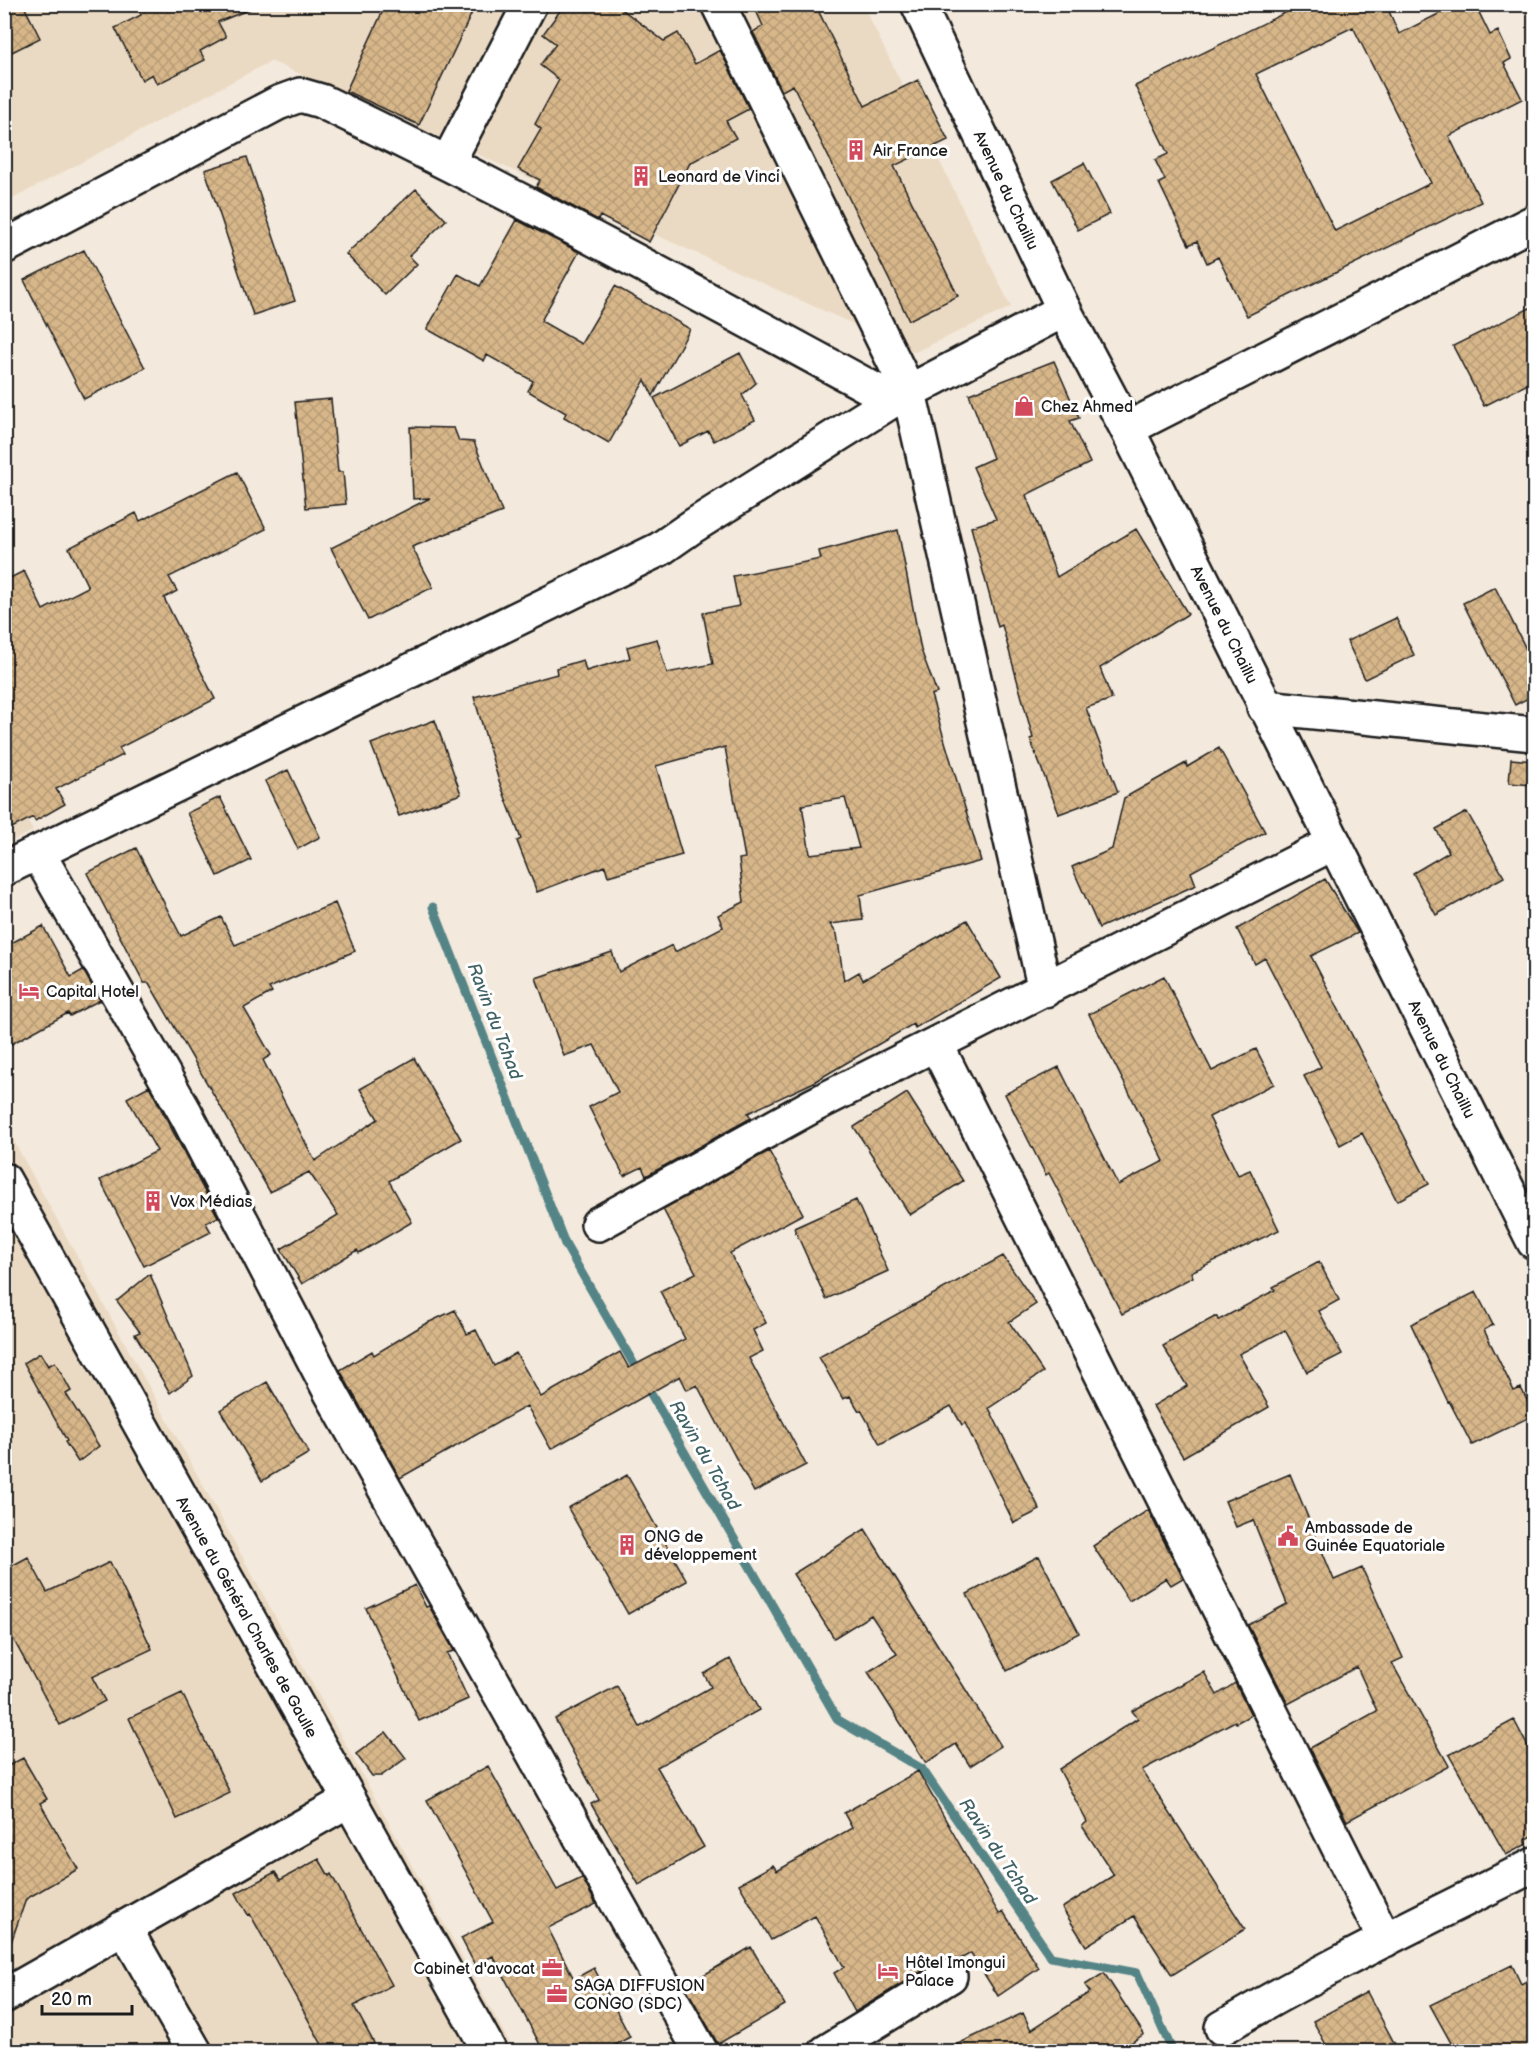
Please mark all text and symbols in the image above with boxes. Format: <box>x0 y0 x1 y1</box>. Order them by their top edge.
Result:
street label: Avenue du Chaillu <box>969 128 1042 253</box>
building icon: Air France <box>844 138 868 162</box>
place label: Air France <box>873 142 948 161</box>
building icon: Leonard de Vinci <box>629 164 653 188</box>
place label: Leonard de Vinci <box>658 168 780 187</box>
shop icon: Chez Ahmed <box>1012 394 1036 418</box>
place label: Chez Ahmed <box>1041 398 1133 417</box>
street label: Avenue du Chaillu <box>1186 563 1261 687</box>
water label: Ravin du Tchad <box>463 960 527 1083</box>
hotel icon: Capital Hotel <box>17 979 41 1003</box>
place label: Capital Hotel <box>46 983 139 1002</box>
street label: Avenue du Chaillu <box>1403 997 1478 1122</box>
building icon: Vox Médias <box>141 1189 165 1213</box>
place label: Vox Médias <box>170 1193 252 1212</box>
water label: Ravin du Tchad <box>665 1397 745 1514</box>
street label: Avenue du Général Charles de Gaulle <box>171 1494 321 1742</box>
place label: Ambassade de Guinée Equatoriale <box>1305 1519 1446 1556</box>
public building icon: Ambassade de Guinée Equatoriale <box>1276 1524 1300 1548</box>
place label: ONG de développement <box>644 1528 757 1565</box>
building icon: ONG de développement <box>615 1533 639 1557</box>
water label: Ravin du Tchad <box>954 1794 1041 1909</box>
place label: Hôtel Imongui Palace <box>905 1954 1006 1991</box>
office icon: Cabinet d'avocat <box>540 1956 564 1980</box>
hotel icon: Hôtel Imongui Palace <box>876 1959 900 1983</box>
place label: Cabinet d'avocat <box>413 1960 535 1979</box>
place label: SAGA DIFFUSION CONGO (SDC) <box>574 1977 705 2014</box>
scale bar <box>42 1978 132 2016</box>
office icon: SAGA DIFFUSION CONGO (SDC) <box>545 1982 569 2006</box>
text: 20 m <box>51 1989 92 2010</box>

